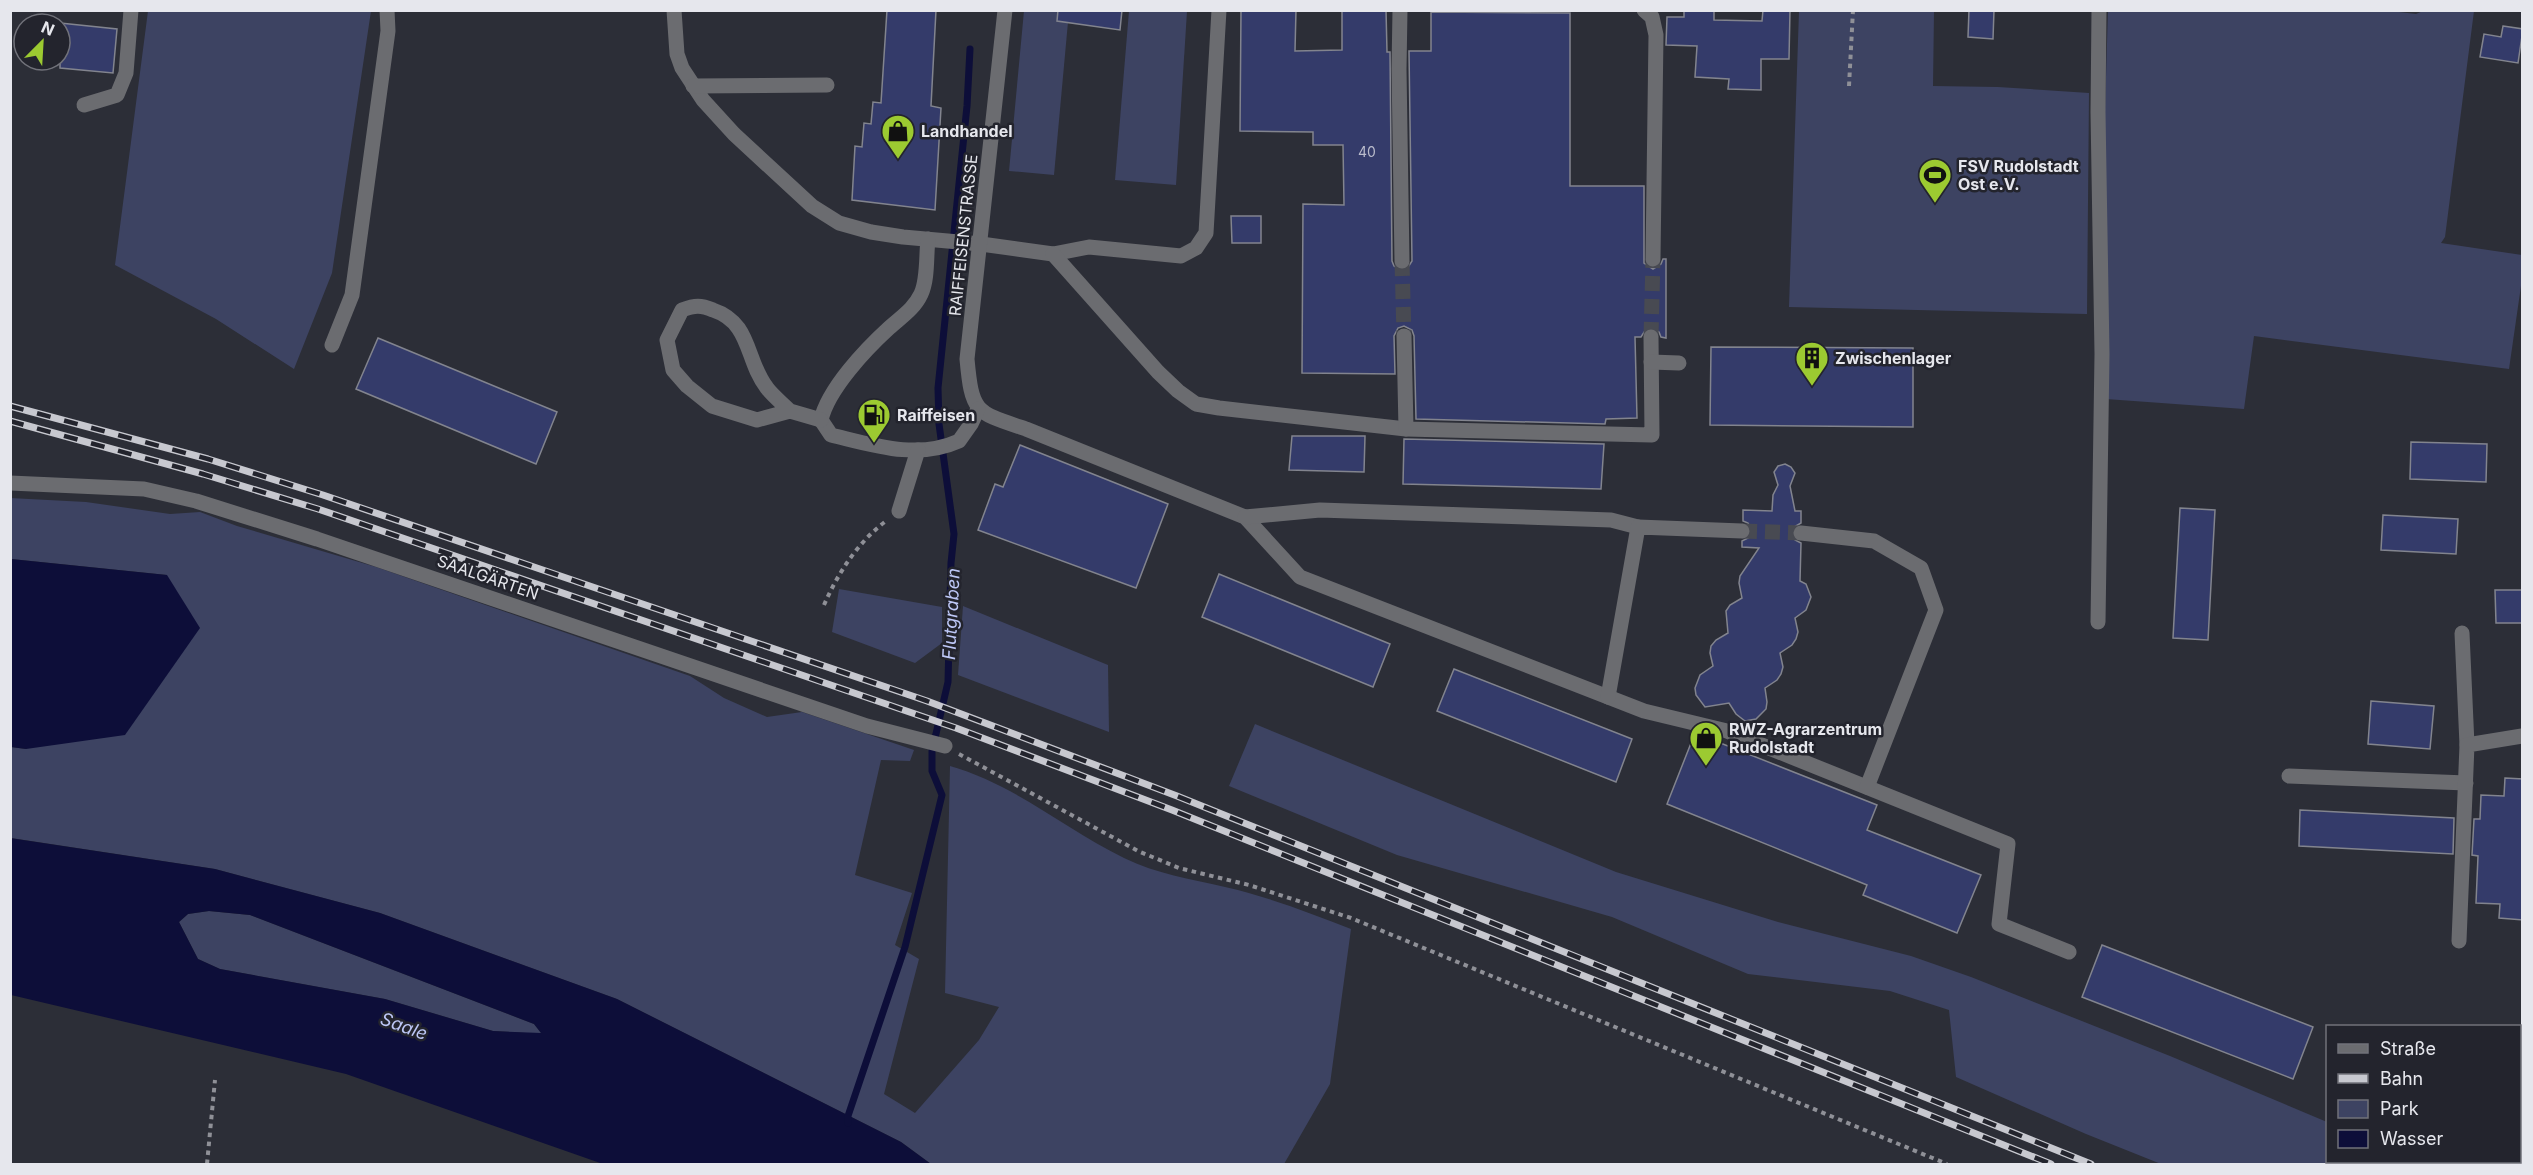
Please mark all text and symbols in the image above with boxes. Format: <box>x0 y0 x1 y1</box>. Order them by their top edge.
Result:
north arrow <box>12 12 72 72</box>
text: N <box>38 17 58 40</box>
shop icon: Landhandel <box>880 113 916 160</box>
place label: Landhandel <box>921 121 1013 141</box>
house number: 40 <box>1358 143 1376 160</box>
street label: RAIFFEISENSTRASSE <box>945 153 981 317</box>
place label: FSV Rudolstadt Ost e.V. <box>1958 156 2079 194</box>
sports icon: FSV Rudolstadt Ost e.V. <box>1917 157 1953 204</box>
building icon: Zwischenlager <box>1794 340 1830 387</box>
place label: Zwischenlager <box>1835 348 1952 368</box>
fuel station icon: Raiffeisen <box>856 397 892 444</box>
place label: Raiffeisen <box>897 405 975 425</box>
street label: SAALGÄRTEN <box>435 550 541 604</box>
water label: Flutgraben <box>938 568 964 660</box>
place label: RWZ-Agrarzentrum Rudolstadt <box>1729 719 1882 757</box>
shop icon: RWZ-Agrarzentrum Rudolstadt <box>1688 720 1724 767</box>
water label: Saale <box>378 1008 430 1044</box>
legend <box>2326 1025 2521 1163</box>
text: Straße <box>2380 1038 2436 1059</box>
text: Bahn <box>2380 1068 2423 1089</box>
text: Park <box>2380 1098 2419 1119</box>
text: Wasser <box>2380 1128 2443 1149</box>

